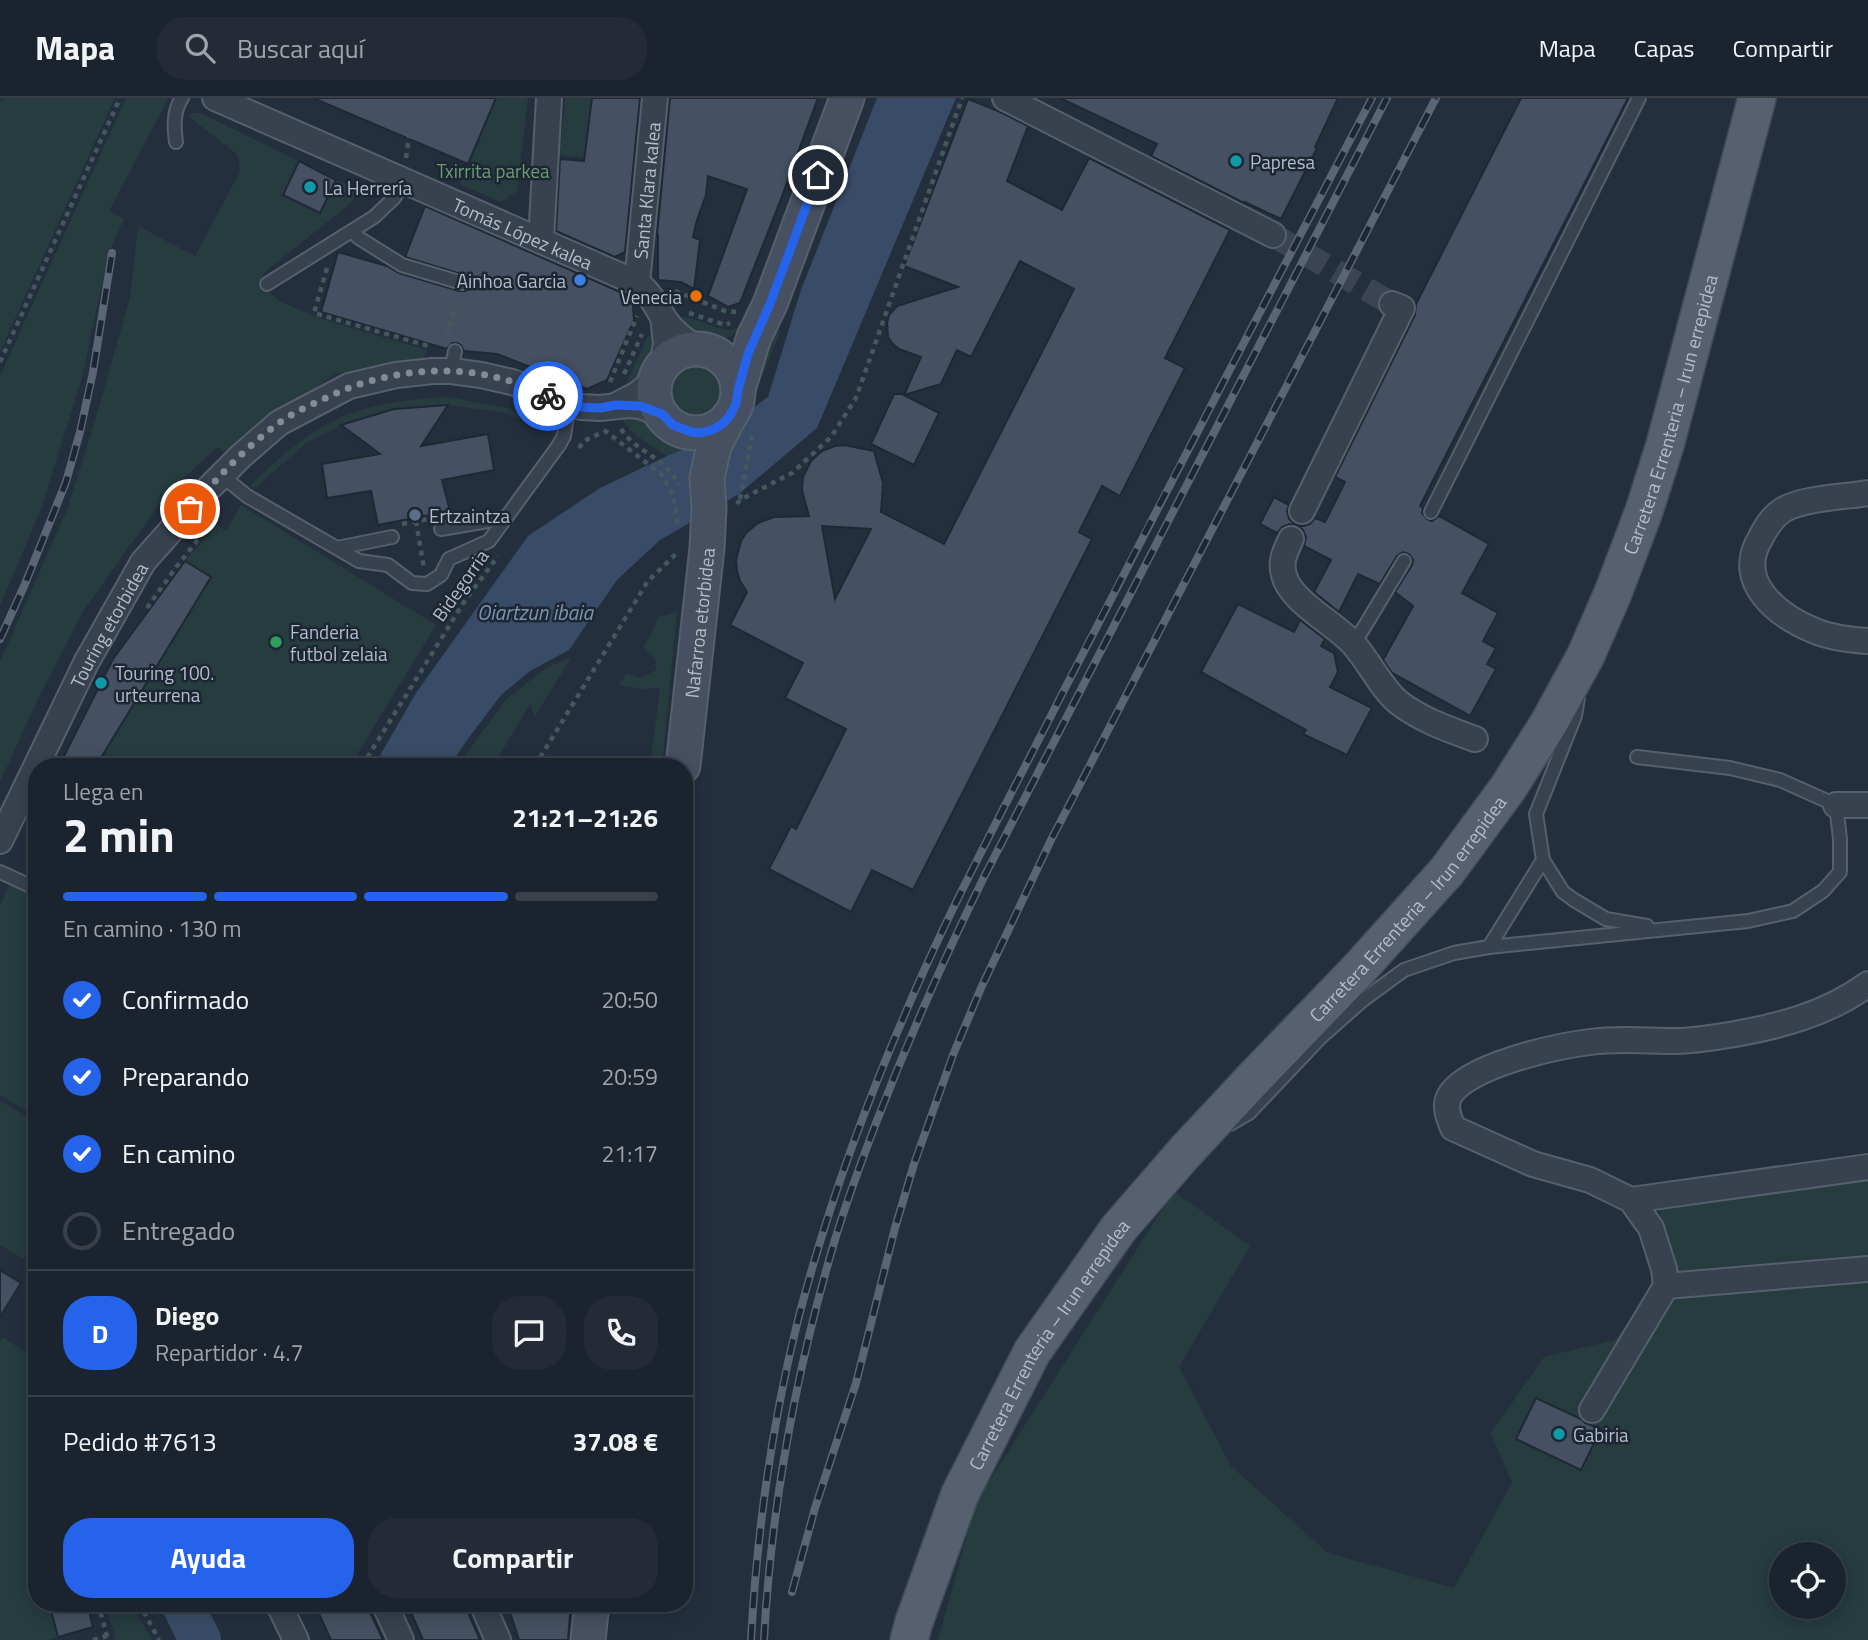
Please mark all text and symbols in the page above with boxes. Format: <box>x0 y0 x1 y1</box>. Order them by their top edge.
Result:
search box <box>157 17 647 80</box>
text: Mapa <box>35 23 115 73</box>
icon: search <box>181 29 219 67</box>
text: Buscar aquí <box>237 29 364 68</box>
text: Mapa <box>1539 30 1596 66</box>
text: Capas <box>1634 30 1694 66</box>
text: Compartir <box>1732 30 1833 66</box>
street label: Santa Klara kalea <box>625 120 667 260</box>
pin <box>788 145 848 205</box>
place label: Papresa <box>1250 147 1316 176</box>
marker: Papresa <box>1228 153 1244 169</box>
park label: Txirrita parkea <box>436 156 550 185</box>
icon: home <box>799 156 837 194</box>
place label: La Herrería <box>324 173 412 202</box>
marker: La Herrería <box>302 179 318 195</box>
street label: Tomás López kalea <box>448 189 598 277</box>
place label: Ainhoa Garcia <box>457 266 566 295</box>
street label: Carretera Errenteria – Irun errepidea <box>1614 271 1724 558</box>
marker: Ainhoa Garcia <box>572 272 588 288</box>
place label: Venecia <box>620 282 682 311</box>
marker: Venecia <box>688 288 704 304</box>
courier <box>513 361 583 431</box>
icon: bike <box>529 377 567 415</box>
pin <box>160 479 220 539</box>
icon: bag <box>171 490 209 528</box>
place label: Ertzaintza <box>429 501 511 530</box>
marker: Ertzaintza <box>407 507 423 523</box>
street label: Bidegorria <box>425 543 496 627</box>
street label: Nafarroa etorbidea <box>676 546 721 700</box>
street label: Touring etorbidea <box>62 556 155 692</box>
water label: Oiartzun ibaia <box>477 596 594 628</box>
place label: Fanderia futbol zelaia <box>290 617 388 668</box>
marker: Fanderia futbol zelaia <box>268 634 284 650</box>
place label: Touring 100. urteurrena <box>115 658 214 709</box>
marker: Touring 100. urteurrena <box>93 675 109 691</box>
text: Llega en <box>63 774 143 809</box>
street label: Carretera Errenteria – Irun errepidea <box>1302 789 1513 1028</box>
text: 21:21–21:26 <box>512 798 658 837</box>
text: 2 min <box>63 800 175 870</box>
text: En camino · 130 m <box>63 911 241 946</box>
text: Confirmado <box>122 980 249 1019</box>
icon: check <box>63 981 101 1019</box>
text: 20:50 <box>601 982 658 1017</box>
text: Preparando <box>122 1057 249 1096</box>
icon: check <box>63 1058 101 1096</box>
text: 20:59 <box>601 1059 658 1094</box>
text: En camino <box>122 1134 236 1173</box>
icon: check <box>63 1135 101 1173</box>
text: 21:17 <box>601 1136 658 1171</box>
text: Entregado <box>122 1211 235 1250</box>
street label: Carretera Errenteria – Irun errepidea <box>960 1211 1136 1475</box>
text: Diego <box>155 1296 219 1335</box>
button: chat <box>492 1296 566 1370</box>
button: phone <box>584 1296 658 1370</box>
text: D <box>92 1314 108 1353</box>
text: Repartidor · 4.7 <box>155 1335 303 1370</box>
place label: Gabiria <box>1573 1420 1629 1449</box>
text: Pedido #7613 <box>63 1422 217 1461</box>
text: 37.08 € <box>573 1422 658 1461</box>
marker: Gabiria <box>1551 1426 1567 1442</box>
button: Ayuda <box>63 1518 354 1598</box>
button: Compartir <box>368 1518 658 1598</box>
map controls <box>1769 1542 1846 1619</box>
button: locate <box>1769 1542 1846 1619</box>

